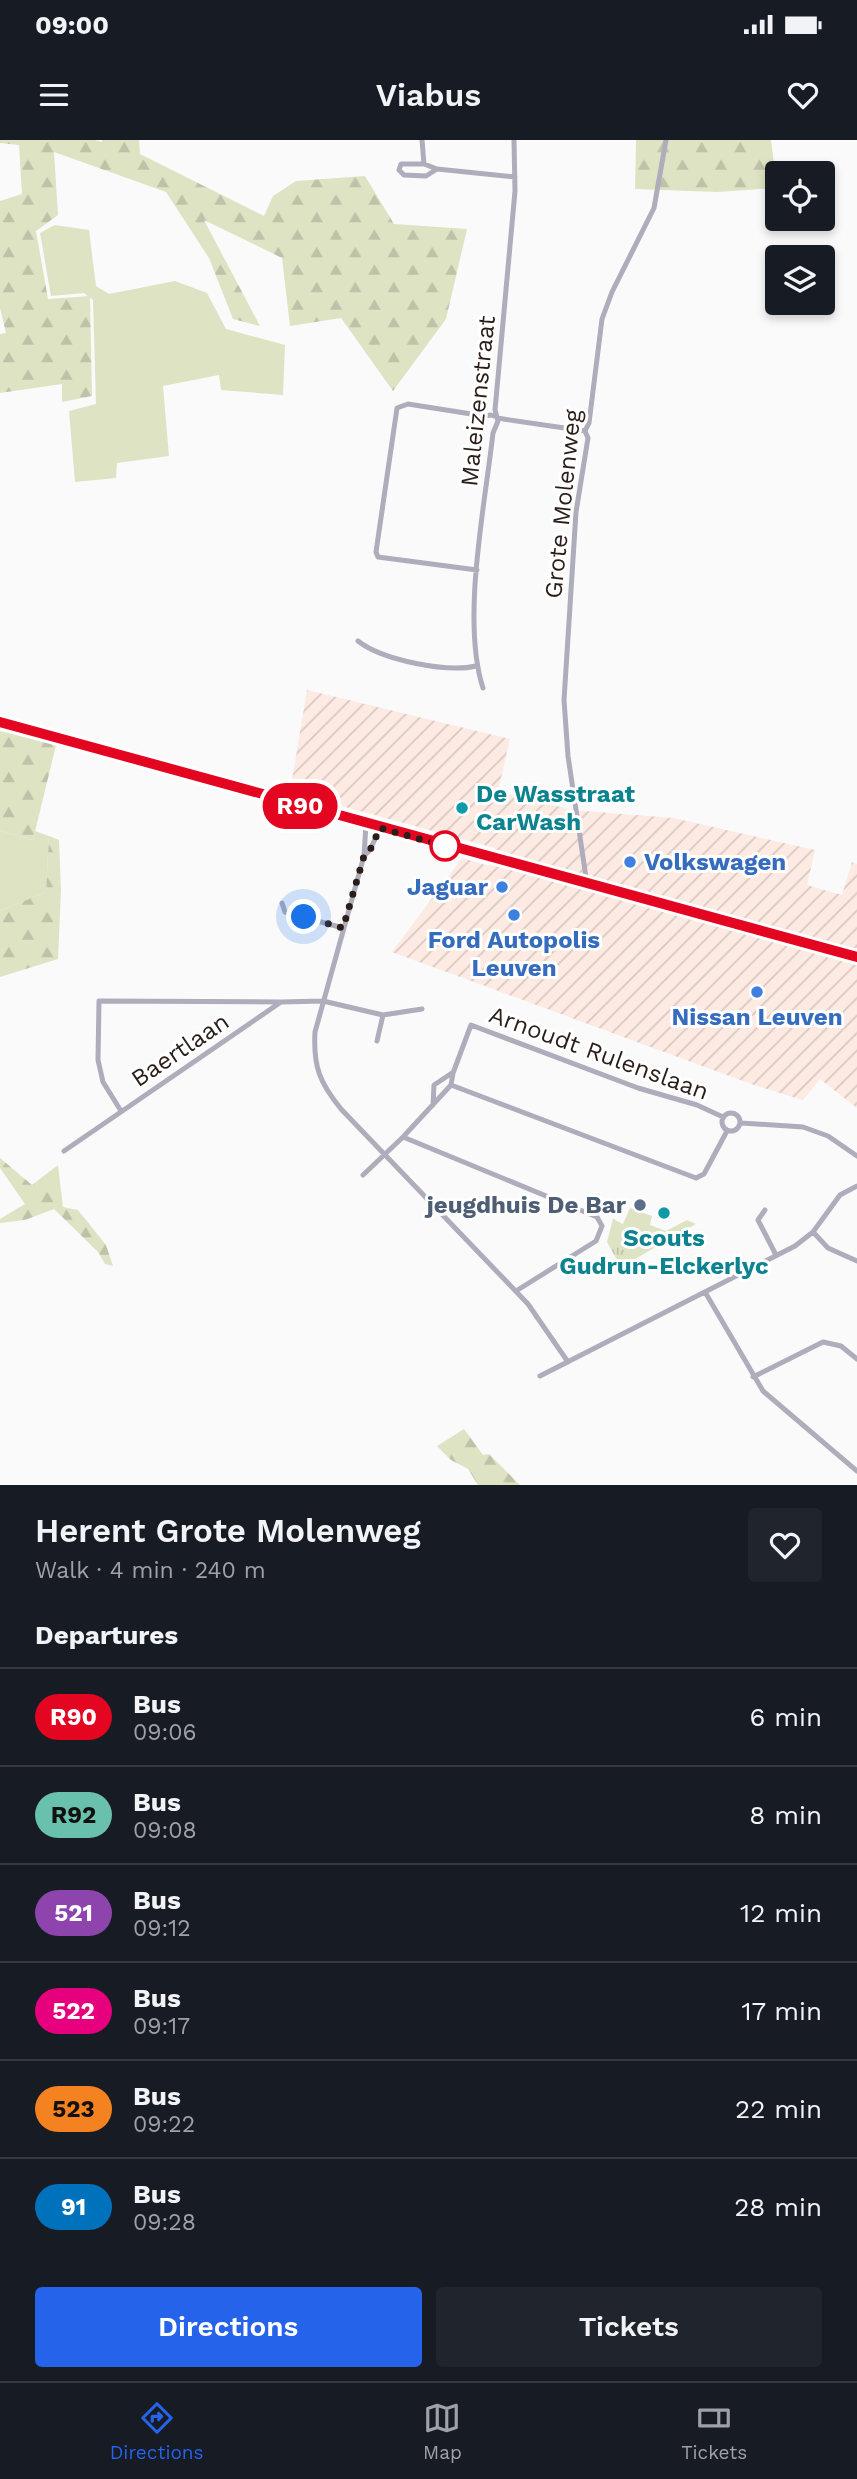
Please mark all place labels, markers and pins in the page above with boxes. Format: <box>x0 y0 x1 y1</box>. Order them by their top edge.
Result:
place label: De Wasstraat CarWash <box>476 780 635 836</box>
marker: De Wasstraat CarWash <box>454 800 470 816</box>
unlabelled marker <box>430 831 460 861</box>
place label: Volkswagen <box>644 848 786 876</box>
marker: Volkswagen <box>622 854 638 870</box>
place label: Jaguar <box>407 873 489 901</box>
marker: Jaguar <box>494 879 510 895</box>
marker: Ford Autopolis Leuven <box>506 907 522 923</box>
place label: Ford Autopolis Leuven <box>428 926 600 982</box>
marker: Nissan Leuven <box>749 984 765 1000</box>
place label: Nissan Leuven <box>671 1003 843 1031</box>
place label: jeugdhuis De Bar <box>424 1191 627 1219</box>
marker: jeugdhuis De Bar <box>632 1197 648 1213</box>
marker: Scouts Gudrun-Elckerlyc <box>656 1205 672 1221</box>
place label: Scouts Gudrun-Elckerlyc <box>559 1224 769 1280</box>

